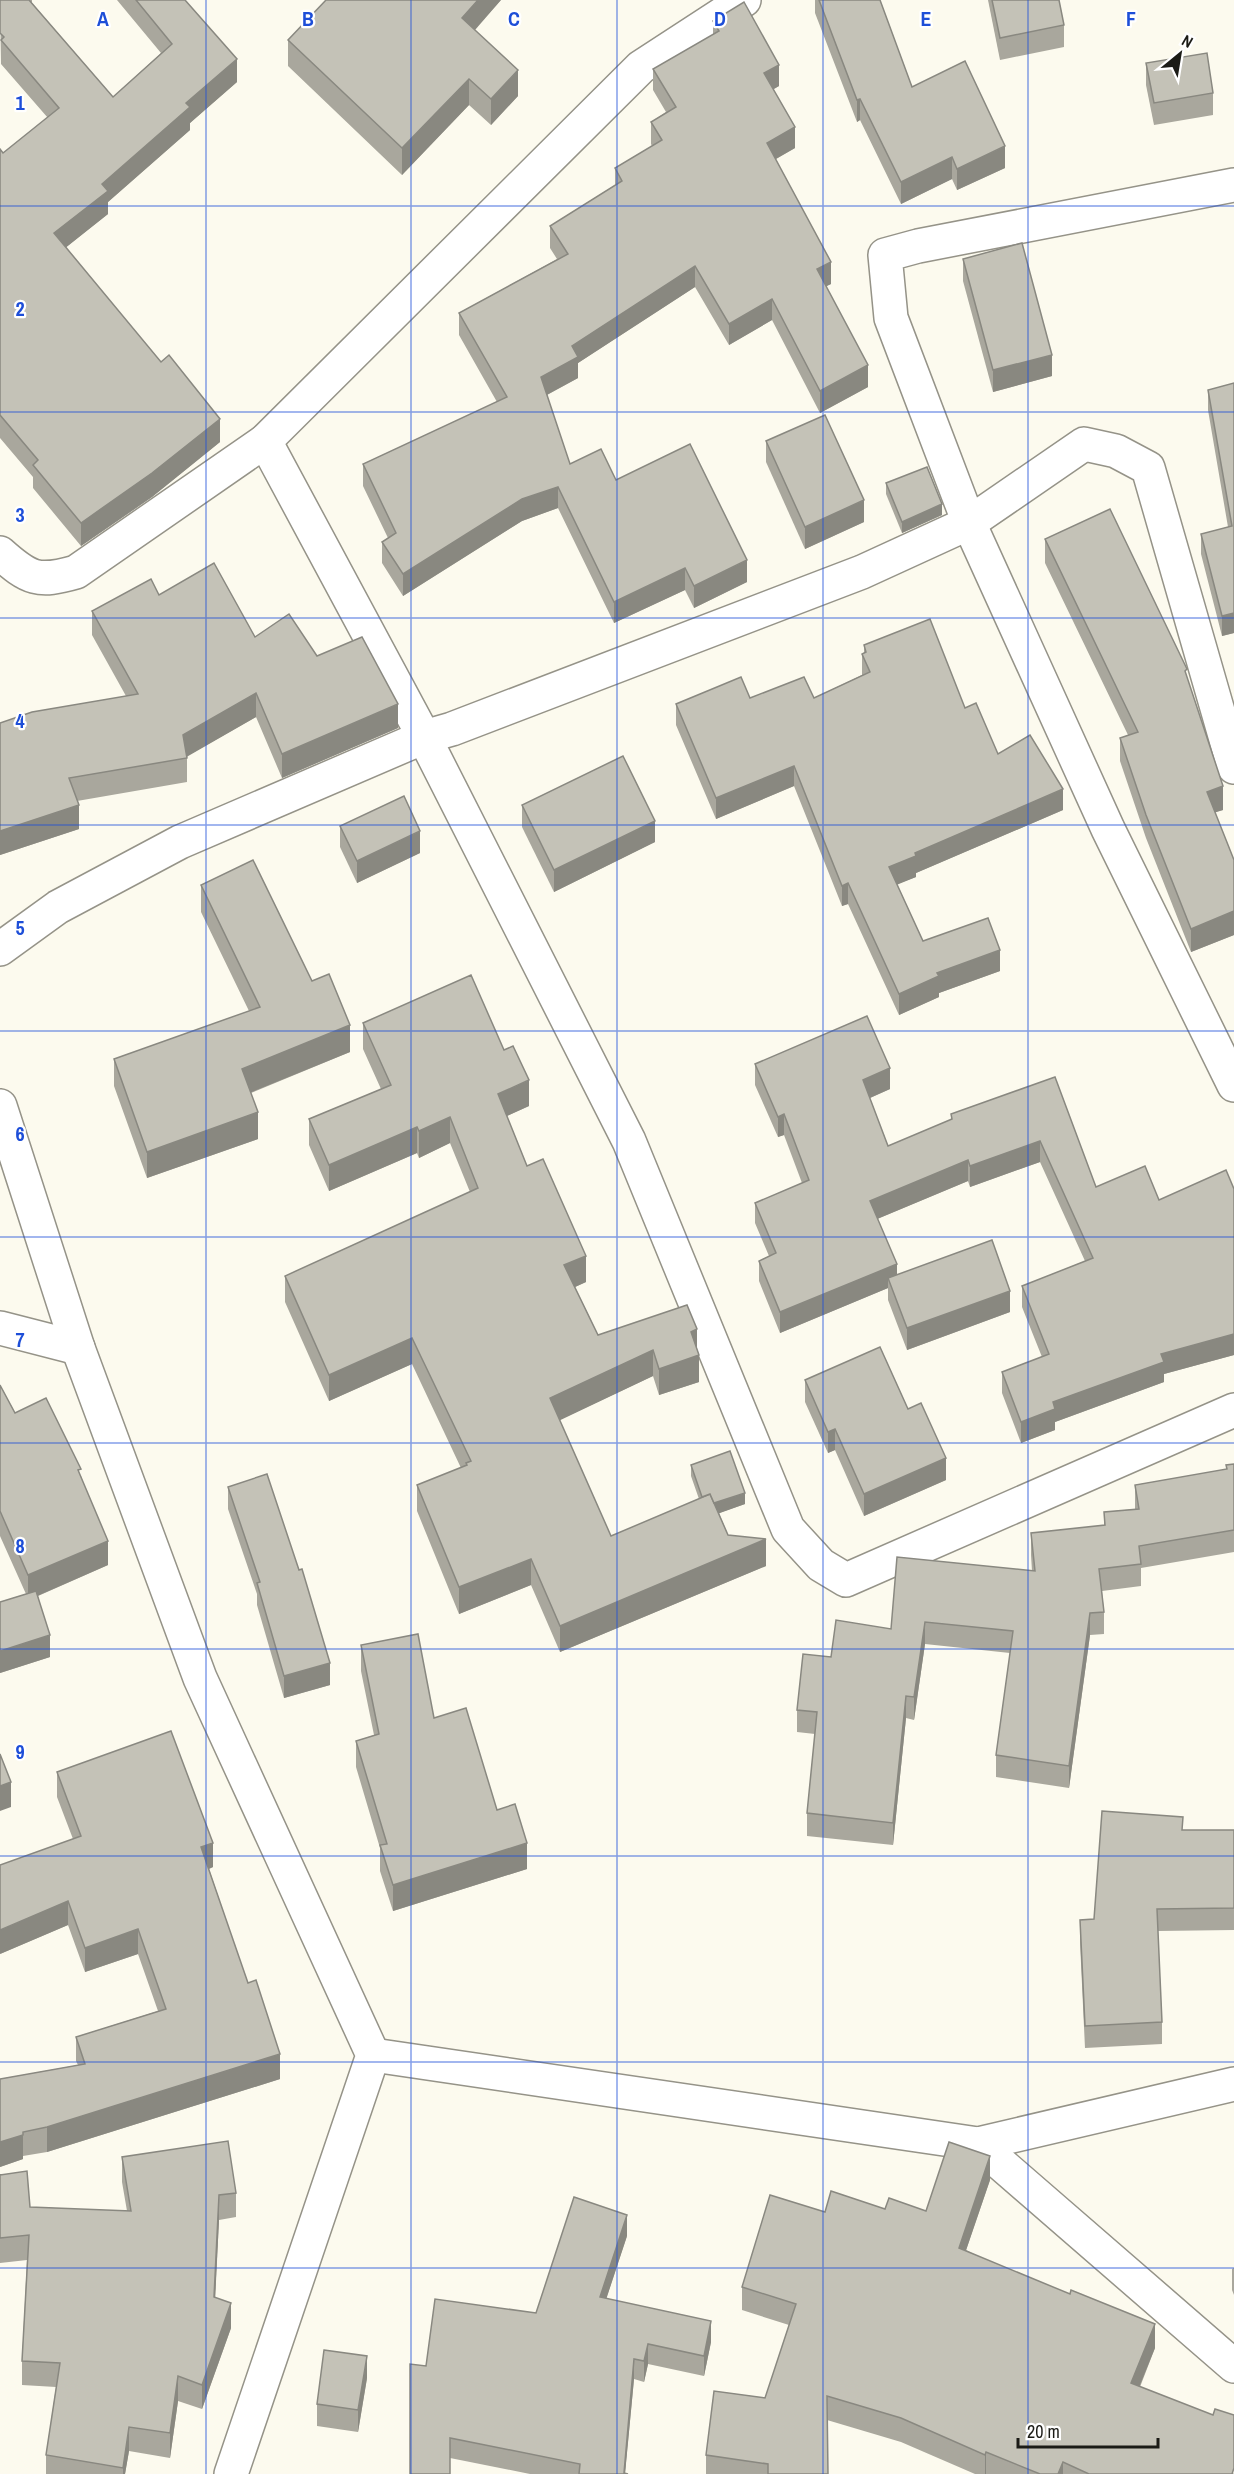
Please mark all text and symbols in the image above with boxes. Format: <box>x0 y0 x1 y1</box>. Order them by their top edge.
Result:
text: A <box>97 5 109 32</box>
text: B <box>302 5 314 32</box>
text: C <box>508 5 520 32</box>
text: D <box>714 5 726 32</box>
text: E <box>921 5 932 32</box>
text: F <box>1126 5 1136 32</box>
north arrow <box>1150 24 1210 84</box>
text: N <box>1178 29 1197 53</box>
text: 1 <box>15 89 25 116</box>
text: 2 <box>15 295 25 322</box>
text: 3 <box>15 501 25 528</box>
text: 4 <box>15 707 25 734</box>
text: 5 <box>15 914 25 941</box>
text: 6 <box>15 1120 25 1147</box>
text: 7 <box>15 1326 25 1353</box>
text: 8 <box>15 1532 25 1559</box>
text: 9 <box>15 1738 25 1765</box>
scale bar <box>1018 2411 1158 2449</box>
text: 20 m <box>1027 2419 1060 2444</box>

